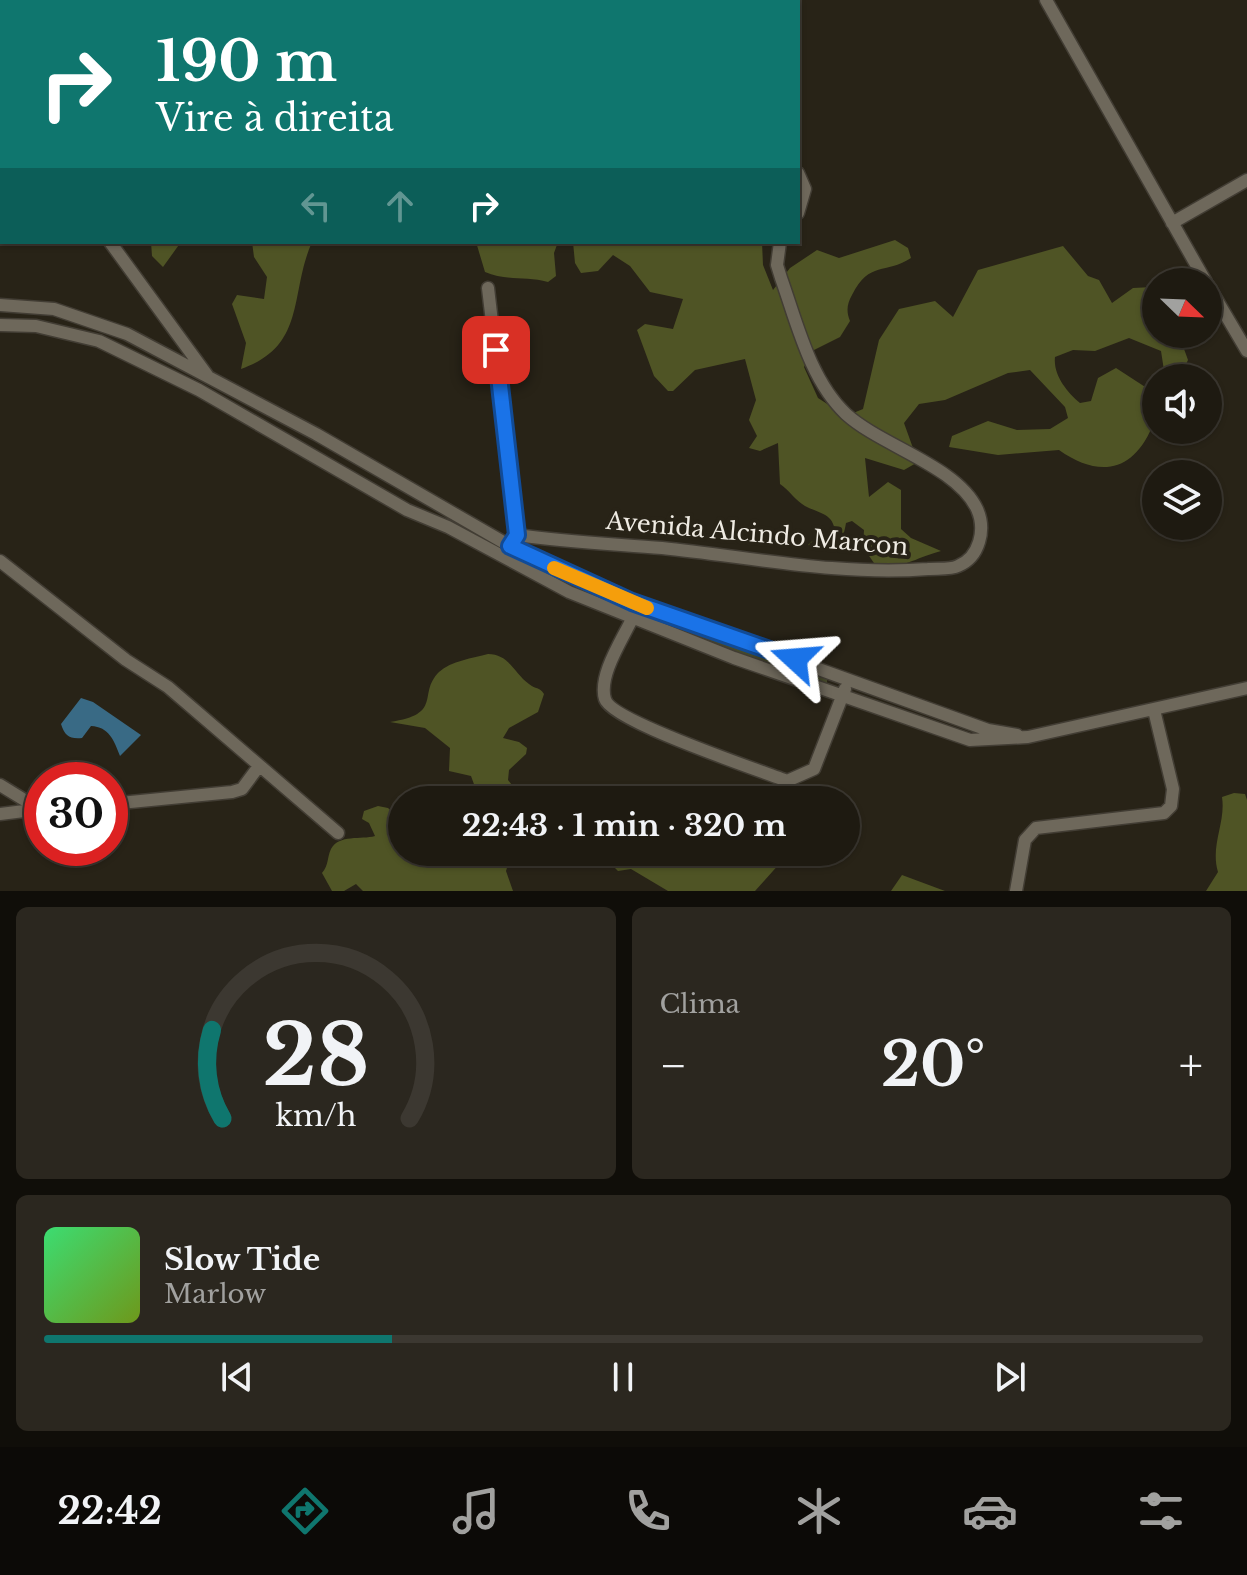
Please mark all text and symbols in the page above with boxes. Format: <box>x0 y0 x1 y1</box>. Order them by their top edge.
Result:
text: 190 m <box>156 27 337 96</box>
icon: right <box>24 32 128 136</box>
text: Vire à direita <box>156 96 394 141</box>
icon: left <box>294 184 338 228</box>
icon: ahead <box>378 184 422 228</box>
icon: right <box>462 184 506 228</box>
north arrow <box>1142 268 1222 348</box>
map controls <box>1142 268 1222 540</box>
pin <box>462 316 530 384</box>
icon: arrive <box>474 328 518 372</box>
button: sound <box>1142 364 1222 444</box>
button: layers <box>1142 460 1222 540</box>
street label: Avenida Alcindo Marcon <box>604 506 909 561</box>
position arrow <box>753 617 837 701</box>
speed limit sign: 30 <box>24 762 128 866</box>
text: 22:43 · 1 min · 320 m <box>462 807 786 844</box>
text: Clima <box>660 988 740 1020</box>
text: 28 <box>262 1004 369 1107</box>
text: 20° <box>881 1028 985 1102</box>
text: − <box>660 1038 687 1093</box>
text: + <box>1179 1038 1203 1093</box>
text: km/h <box>275 1098 356 1134</box>
text: Slow Tide <box>164 1241 320 1278</box>
text: Marlow <box>164 1278 266 1310</box>
icon: previous <box>215 1355 259 1399</box>
icon: pause <box>601 1355 645 1399</box>
icon: next <box>988 1355 1032 1399</box>
icon: directions <box>277 1483 333 1539</box>
icon: music <box>448 1483 504 1539</box>
icon: phone <box>620 1483 676 1539</box>
icon: climate <box>791 1483 847 1539</box>
icon: car <box>962 1483 1018 1539</box>
icon: filters <box>1133 1483 1189 1539</box>
text: 22:42 <box>58 1489 162 1534</box>

